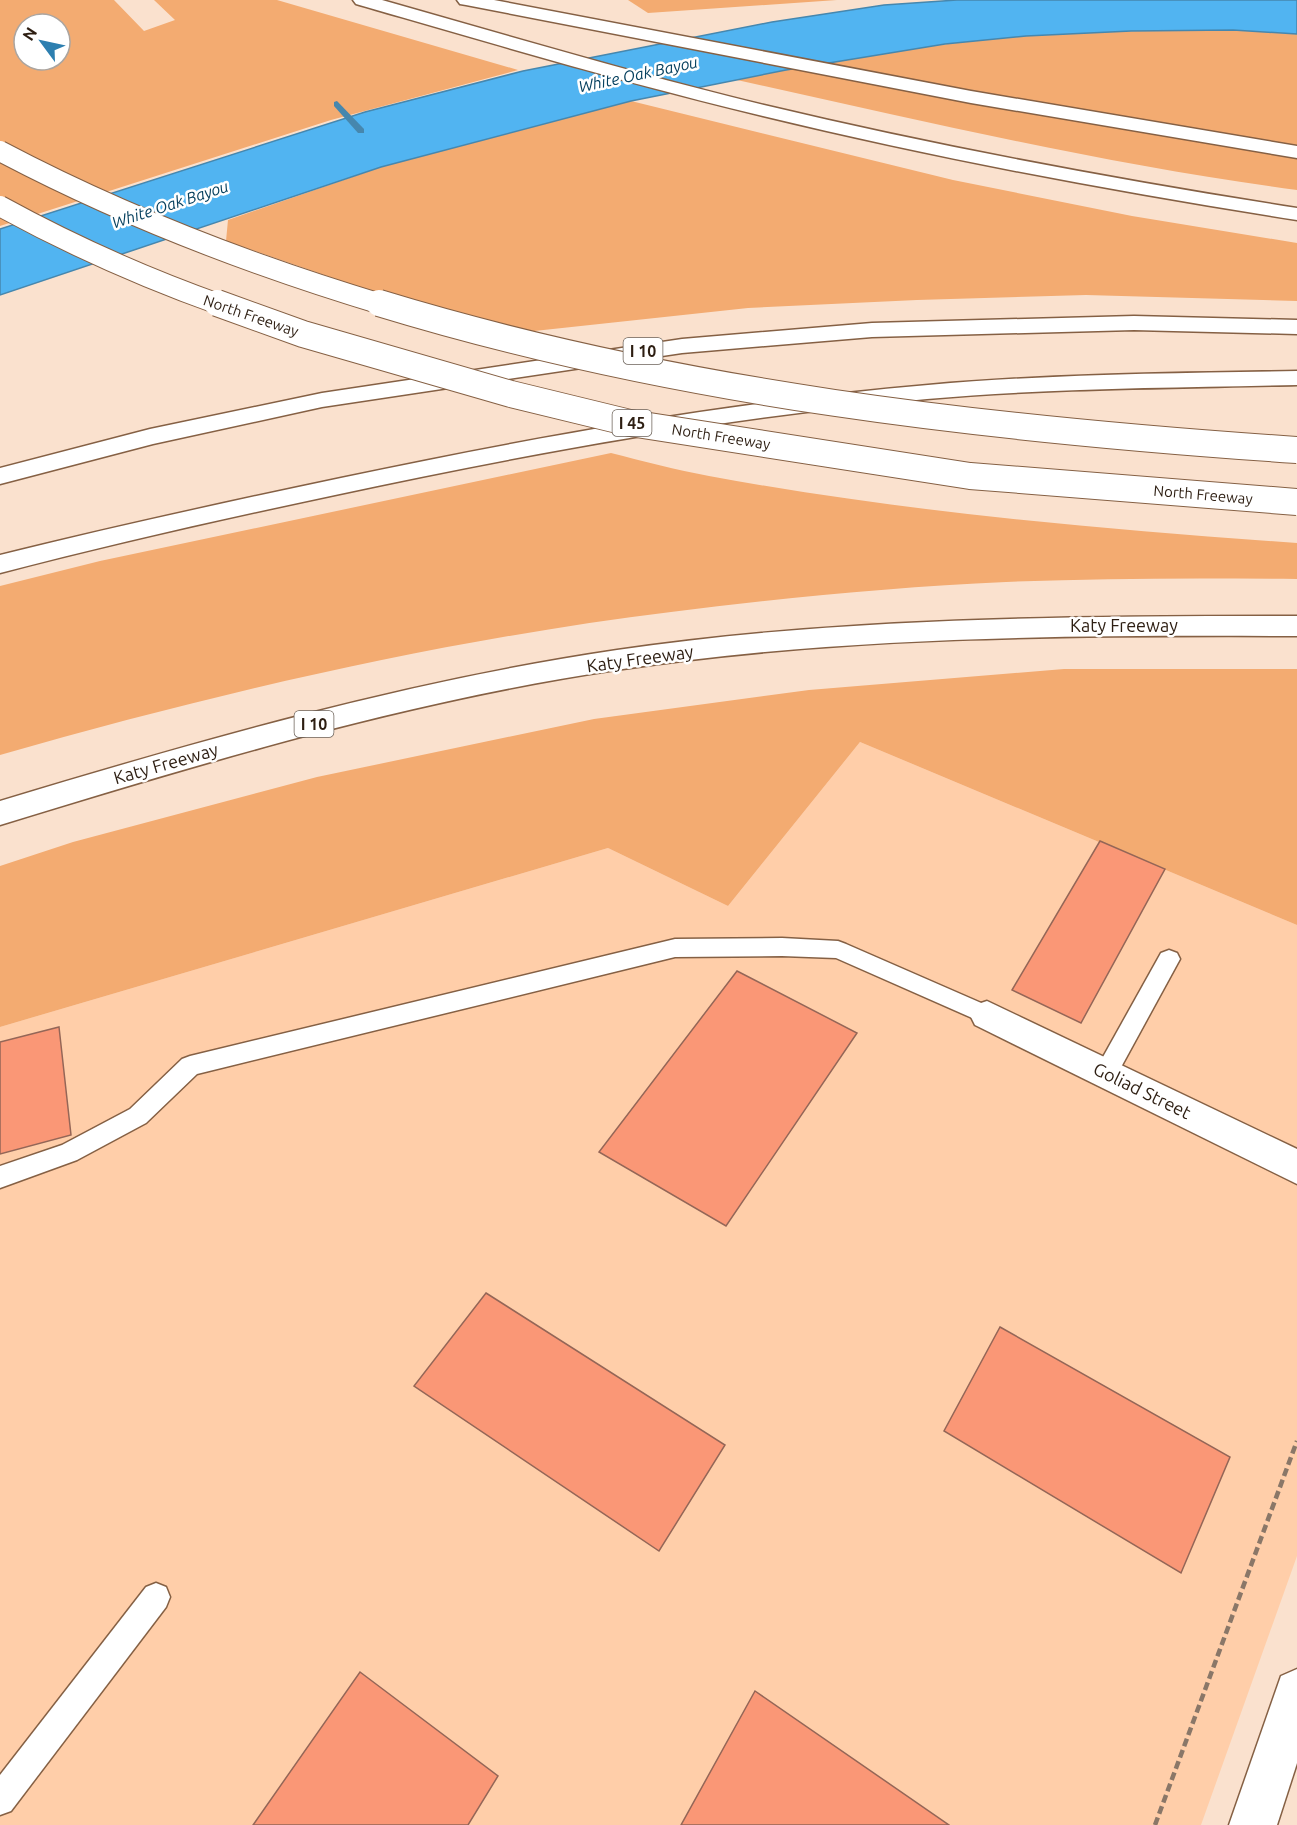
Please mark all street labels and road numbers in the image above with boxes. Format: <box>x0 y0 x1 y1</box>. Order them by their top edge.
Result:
street label: North Freeway <box>201 291 301 340</box>
road number: I 10 <box>624 338 662 364</box>
road number: I 45 <box>612 410 652 436</box>
street label: North Freeway <box>671 420 772 453</box>
street label: North Freeway <box>1153 482 1253 507</box>
street label: Katy Freeway <box>1070 615 1178 635</box>
street label: Katy Freeway <box>585 641 695 675</box>
road number: I 10 <box>294 711 334 737</box>
street label: Katy Freeway <box>111 738 221 788</box>
street label: Goliad Street <box>1091 1058 1194 1122</box>

